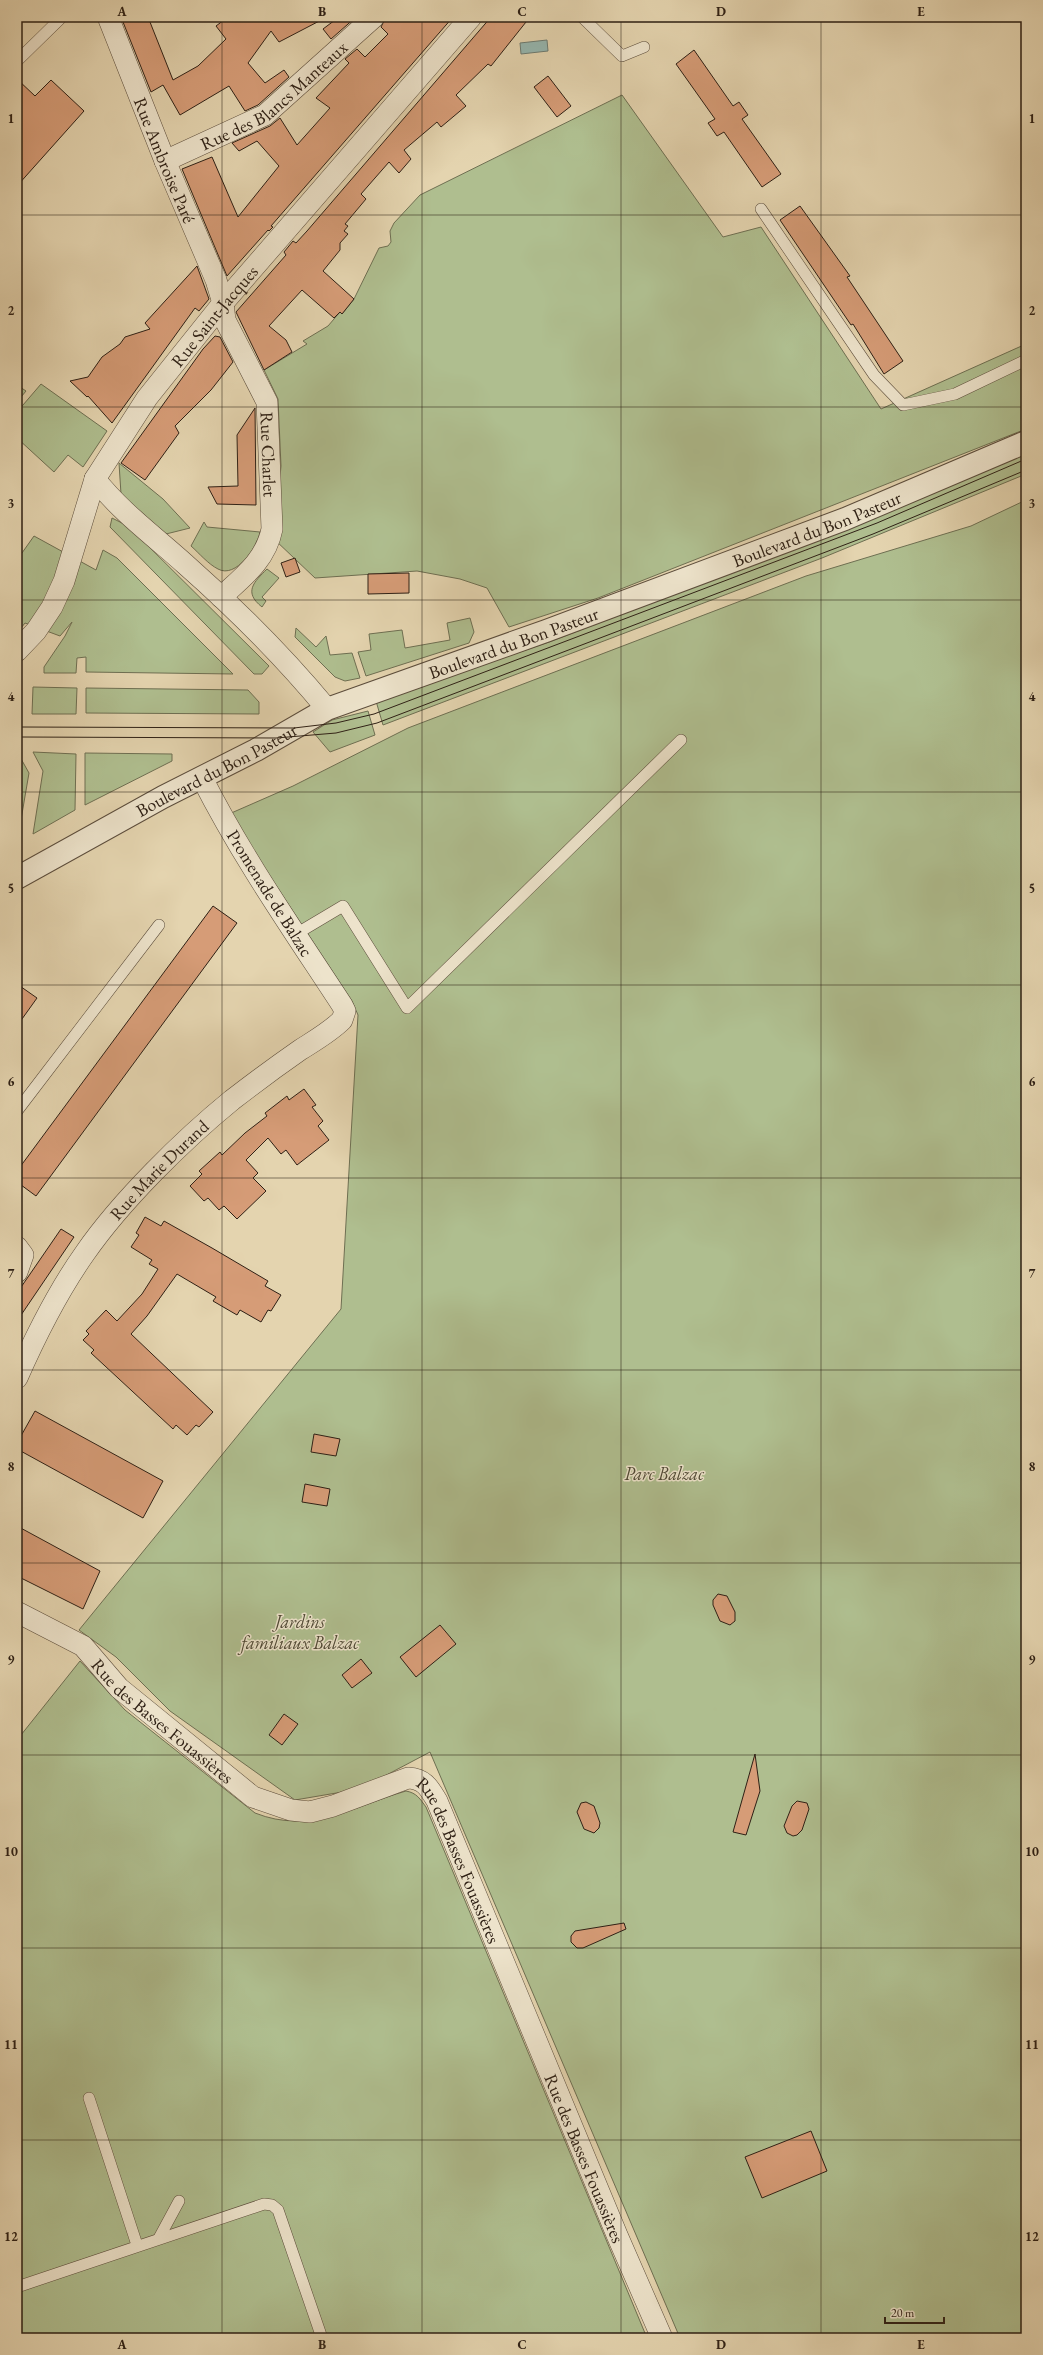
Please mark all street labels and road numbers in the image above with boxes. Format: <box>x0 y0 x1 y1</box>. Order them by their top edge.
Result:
street label: Rue des Blancs Manteaux <box>196 35 352 155</box>
street label: Rue Ambroise Paré <box>129 94 202 226</box>
street label: Rue Saint-Jacques <box>165 260 263 371</box>
street label: Rue Charlet <box>256 411 282 498</box>
street label: Boulevard du Bon Pasteur <box>729 485 904 572</box>
street label: Boulevard du Bon Pasteur <box>425 601 601 683</box>
street label: Boulevard du Bon Pasteur <box>132 717 301 821</box>
street label: Promenade de Balzac <box>222 825 318 961</box>
street label: Rue Marie Durand <box>104 1114 214 1224</box>
street label: Rue des Basses Fouassières <box>87 1653 239 1788</box>
street label: Rue des Basses Fouassières <box>412 1771 506 1947</box>
street label: Rue des Basses Fouassières <box>540 2070 630 2246</box>

